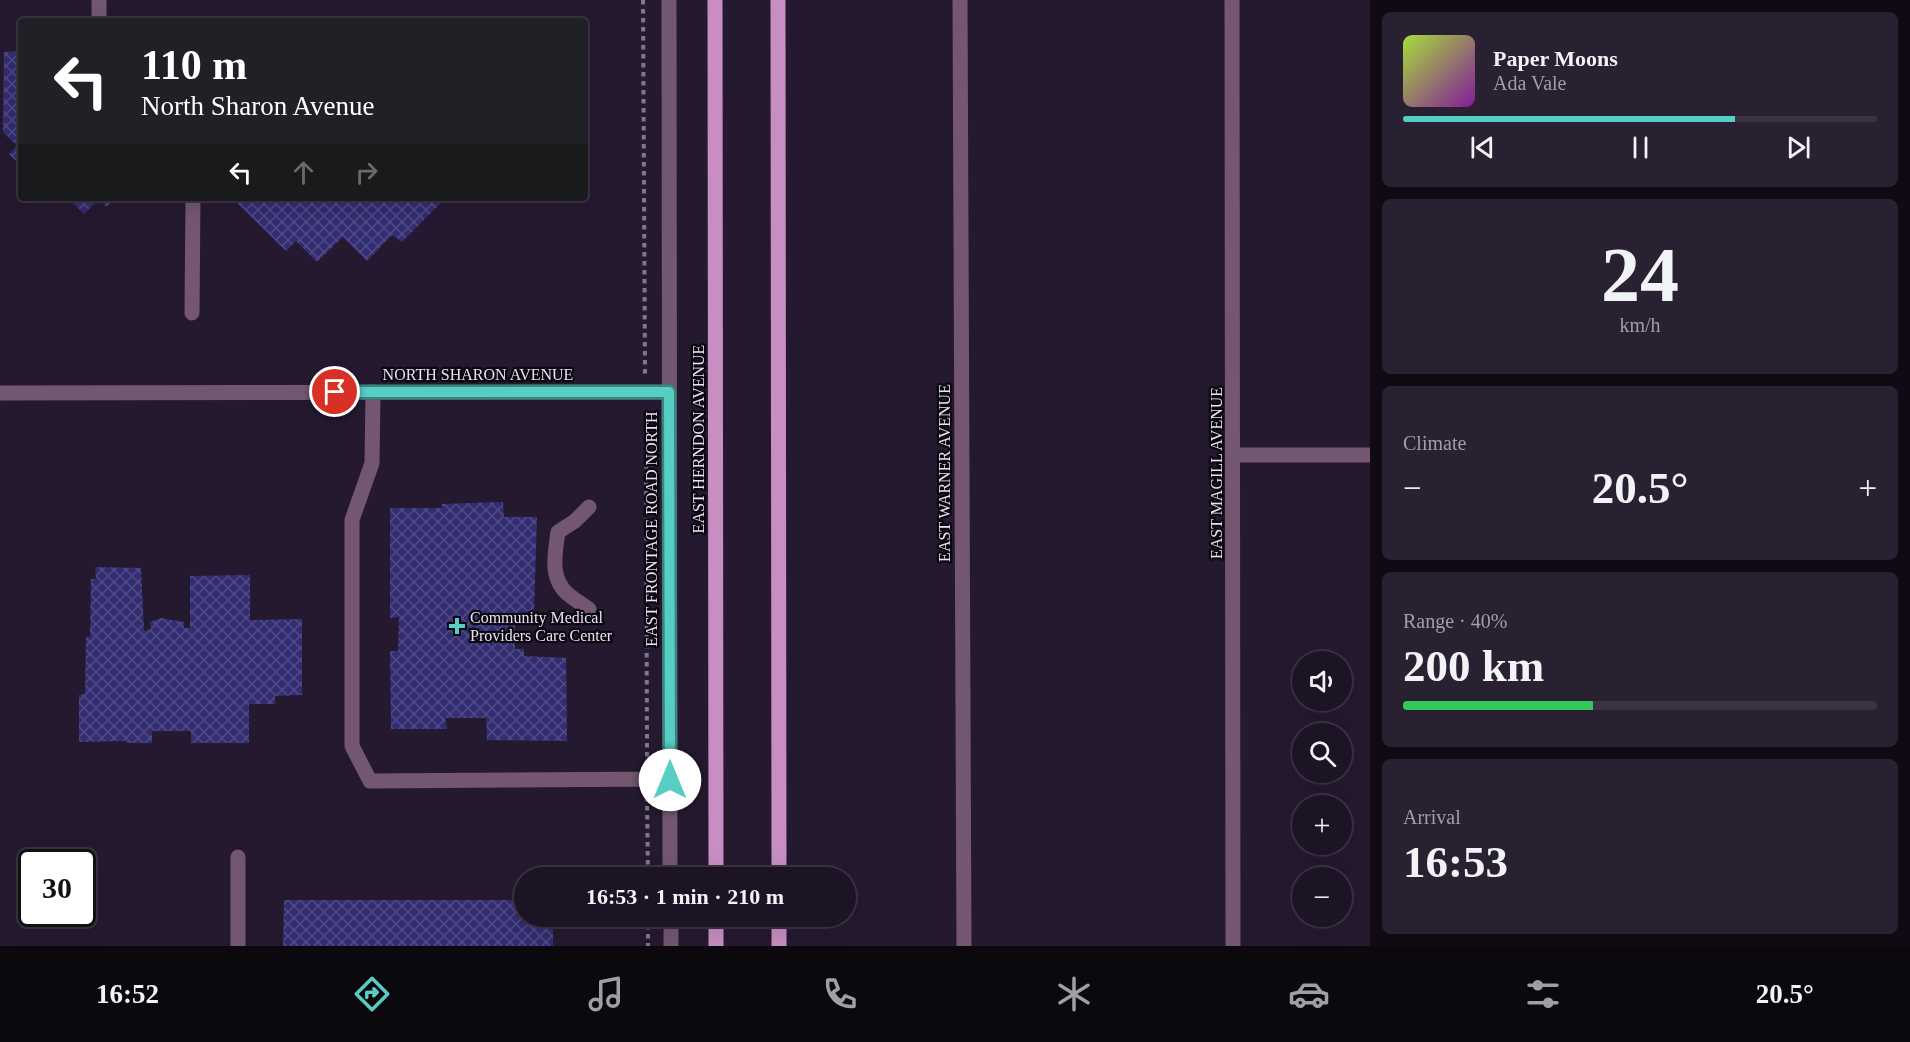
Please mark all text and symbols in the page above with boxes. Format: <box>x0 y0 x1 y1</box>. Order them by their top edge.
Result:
icon: left <box>42 42 120 120</box>
text: 110 m <box>141 42 247 88</box>
text: Paper Moons <box>1493 46 1618 71</box>
text: Ada Vale <box>1493 72 1567 94</box>
text: North Sharon Avenue <box>141 91 374 121</box>
icon: previous <box>1466 131 1499 164</box>
icon: pause <box>1624 131 1657 164</box>
icon: next <box>1782 131 1815 164</box>
icon: left <box>224 156 257 189</box>
icon: ahead <box>287 156 320 189</box>
icon: right <box>350 156 383 189</box>
text: 24 <box>1601 231 1679 318</box>
text: km/h <box>1619 314 1661 336</box>
street label: EAST HERNDON AVENUE <box>690 345 707 533</box>
pin <box>309 366 360 417</box>
street label: NORTH SHARON AVENUE <box>383 366 573 383</box>
icon: arrive <box>318 375 351 408</box>
street label: EAST WARNER AVENUE <box>936 384 953 562</box>
street label: EAST MAGILL AVENUE <box>1208 387 1225 559</box>
street label: EAST FRONTAGE ROAD NORTH <box>643 411 660 647</box>
text: Climate <box>1403 432 1466 454</box>
text: 20.5° <box>1592 463 1688 513</box>
text: − <box>1403 470 1422 506</box>
text: + <box>1858 470 1877 506</box>
place label: Community Medical Providers Care Center <box>470 609 613 644</box>
text: Range · 40% <box>1403 610 1507 632</box>
marker: Community Medical Providers Care Center <box>448 617 466 635</box>
text: 200 km <box>1403 641 1544 691</box>
map controls <box>1292 651 1352 927</box>
button: sound <box>1292 651 1352 711</box>
button: search <box>1292 723 1352 783</box>
position arrow <box>638 748 702 812</box>
button: + <box>1292 795 1352 855</box>
text: Arrival <box>1403 806 1461 828</box>
text: 16:53 <box>1403 837 1508 887</box>
speed limit sign: 30 <box>18 849 96 927</box>
button: − <box>1292 867 1352 927</box>
text: 16:53 · 1 min · 210 m <box>586 884 784 909</box>
icon: directions <box>351 973 393 1015</box>
icon: music <box>585 973 627 1015</box>
icon: phone <box>819 973 861 1015</box>
icon: climate <box>1053 973 1095 1015</box>
icon: car <box>1288 973 1330 1015</box>
icon: filters <box>1522 973 1564 1015</box>
text: 16:52 <box>96 979 159 1009</box>
text: 20.5° <box>1756 979 1814 1009</box>

